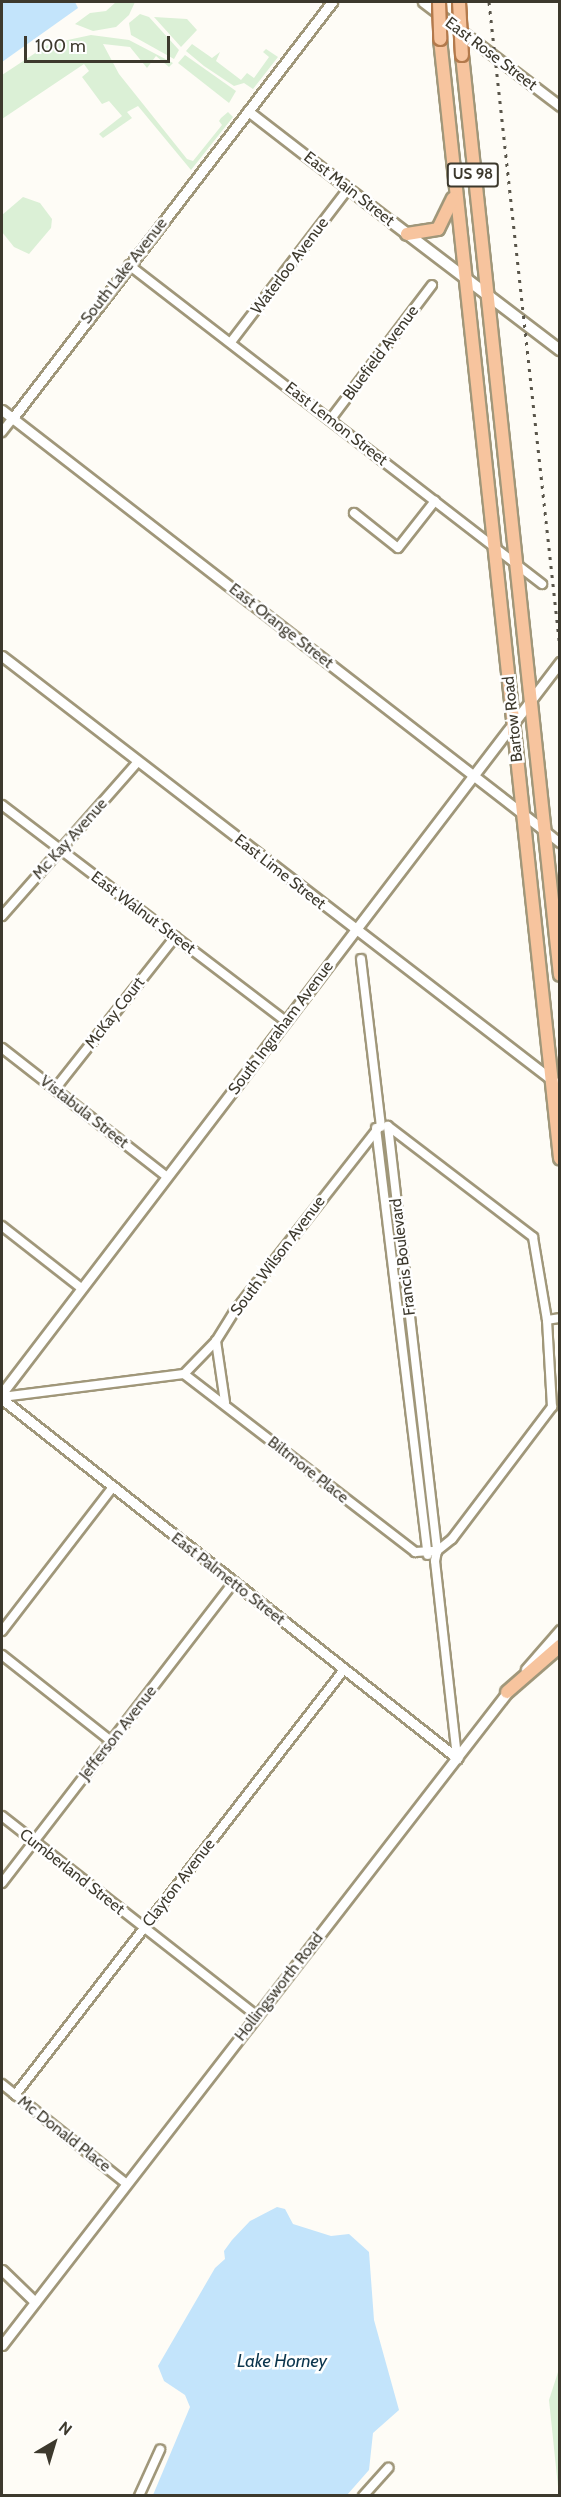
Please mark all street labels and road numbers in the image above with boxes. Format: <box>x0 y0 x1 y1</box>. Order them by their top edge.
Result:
street label: East Rose Street <box>441 13 541 95</box>
street label: East Main Street <box>300 148 398 230</box>
road number: US 98 <box>446 163 500 187</box>
street label: South Lake Avenue <box>77 214 171 328</box>
street label: Waterloo Avenue <box>247 214 333 318</box>
street label: Bluefield Avenue <box>339 302 423 404</box>
street label: East Lemon Street <box>281 378 391 470</box>
street label: East Orange Street <box>225 579 337 673</box>
street label: Bartow Road <box>499 675 527 763</box>
street label: Mc Kay Avenue <box>29 794 111 884</box>
street label: East Lime Street <box>231 830 329 914</box>
street label: East Walnut Street <box>87 868 199 958</box>
street label: South Ingraham Avenue <box>224 957 338 1099</box>
street label: McKay Court <box>81 973 149 1053</box>
street label: Vistabula Street <box>36 1071 132 1153</box>
street label: South Wilson Avenue <box>227 1192 329 1320</box>
street label: Francis Boulevard <box>386 1197 420 1317</box>
street label: Biltmore Place <box>264 1432 352 1508</box>
street label: East Palmetto Street <box>167 1529 289 1629</box>
street label: Jefferson Avenue <box>75 1682 161 1784</box>
street label: Cumberland Street <box>16 1825 128 1919</box>
street label: Clayton Avenue <box>139 1835 219 1931</box>
street label: Hollingsworth Road <box>231 1929 327 2045</box>
street label: Mc Donald Place <box>14 2092 114 2176</box>

